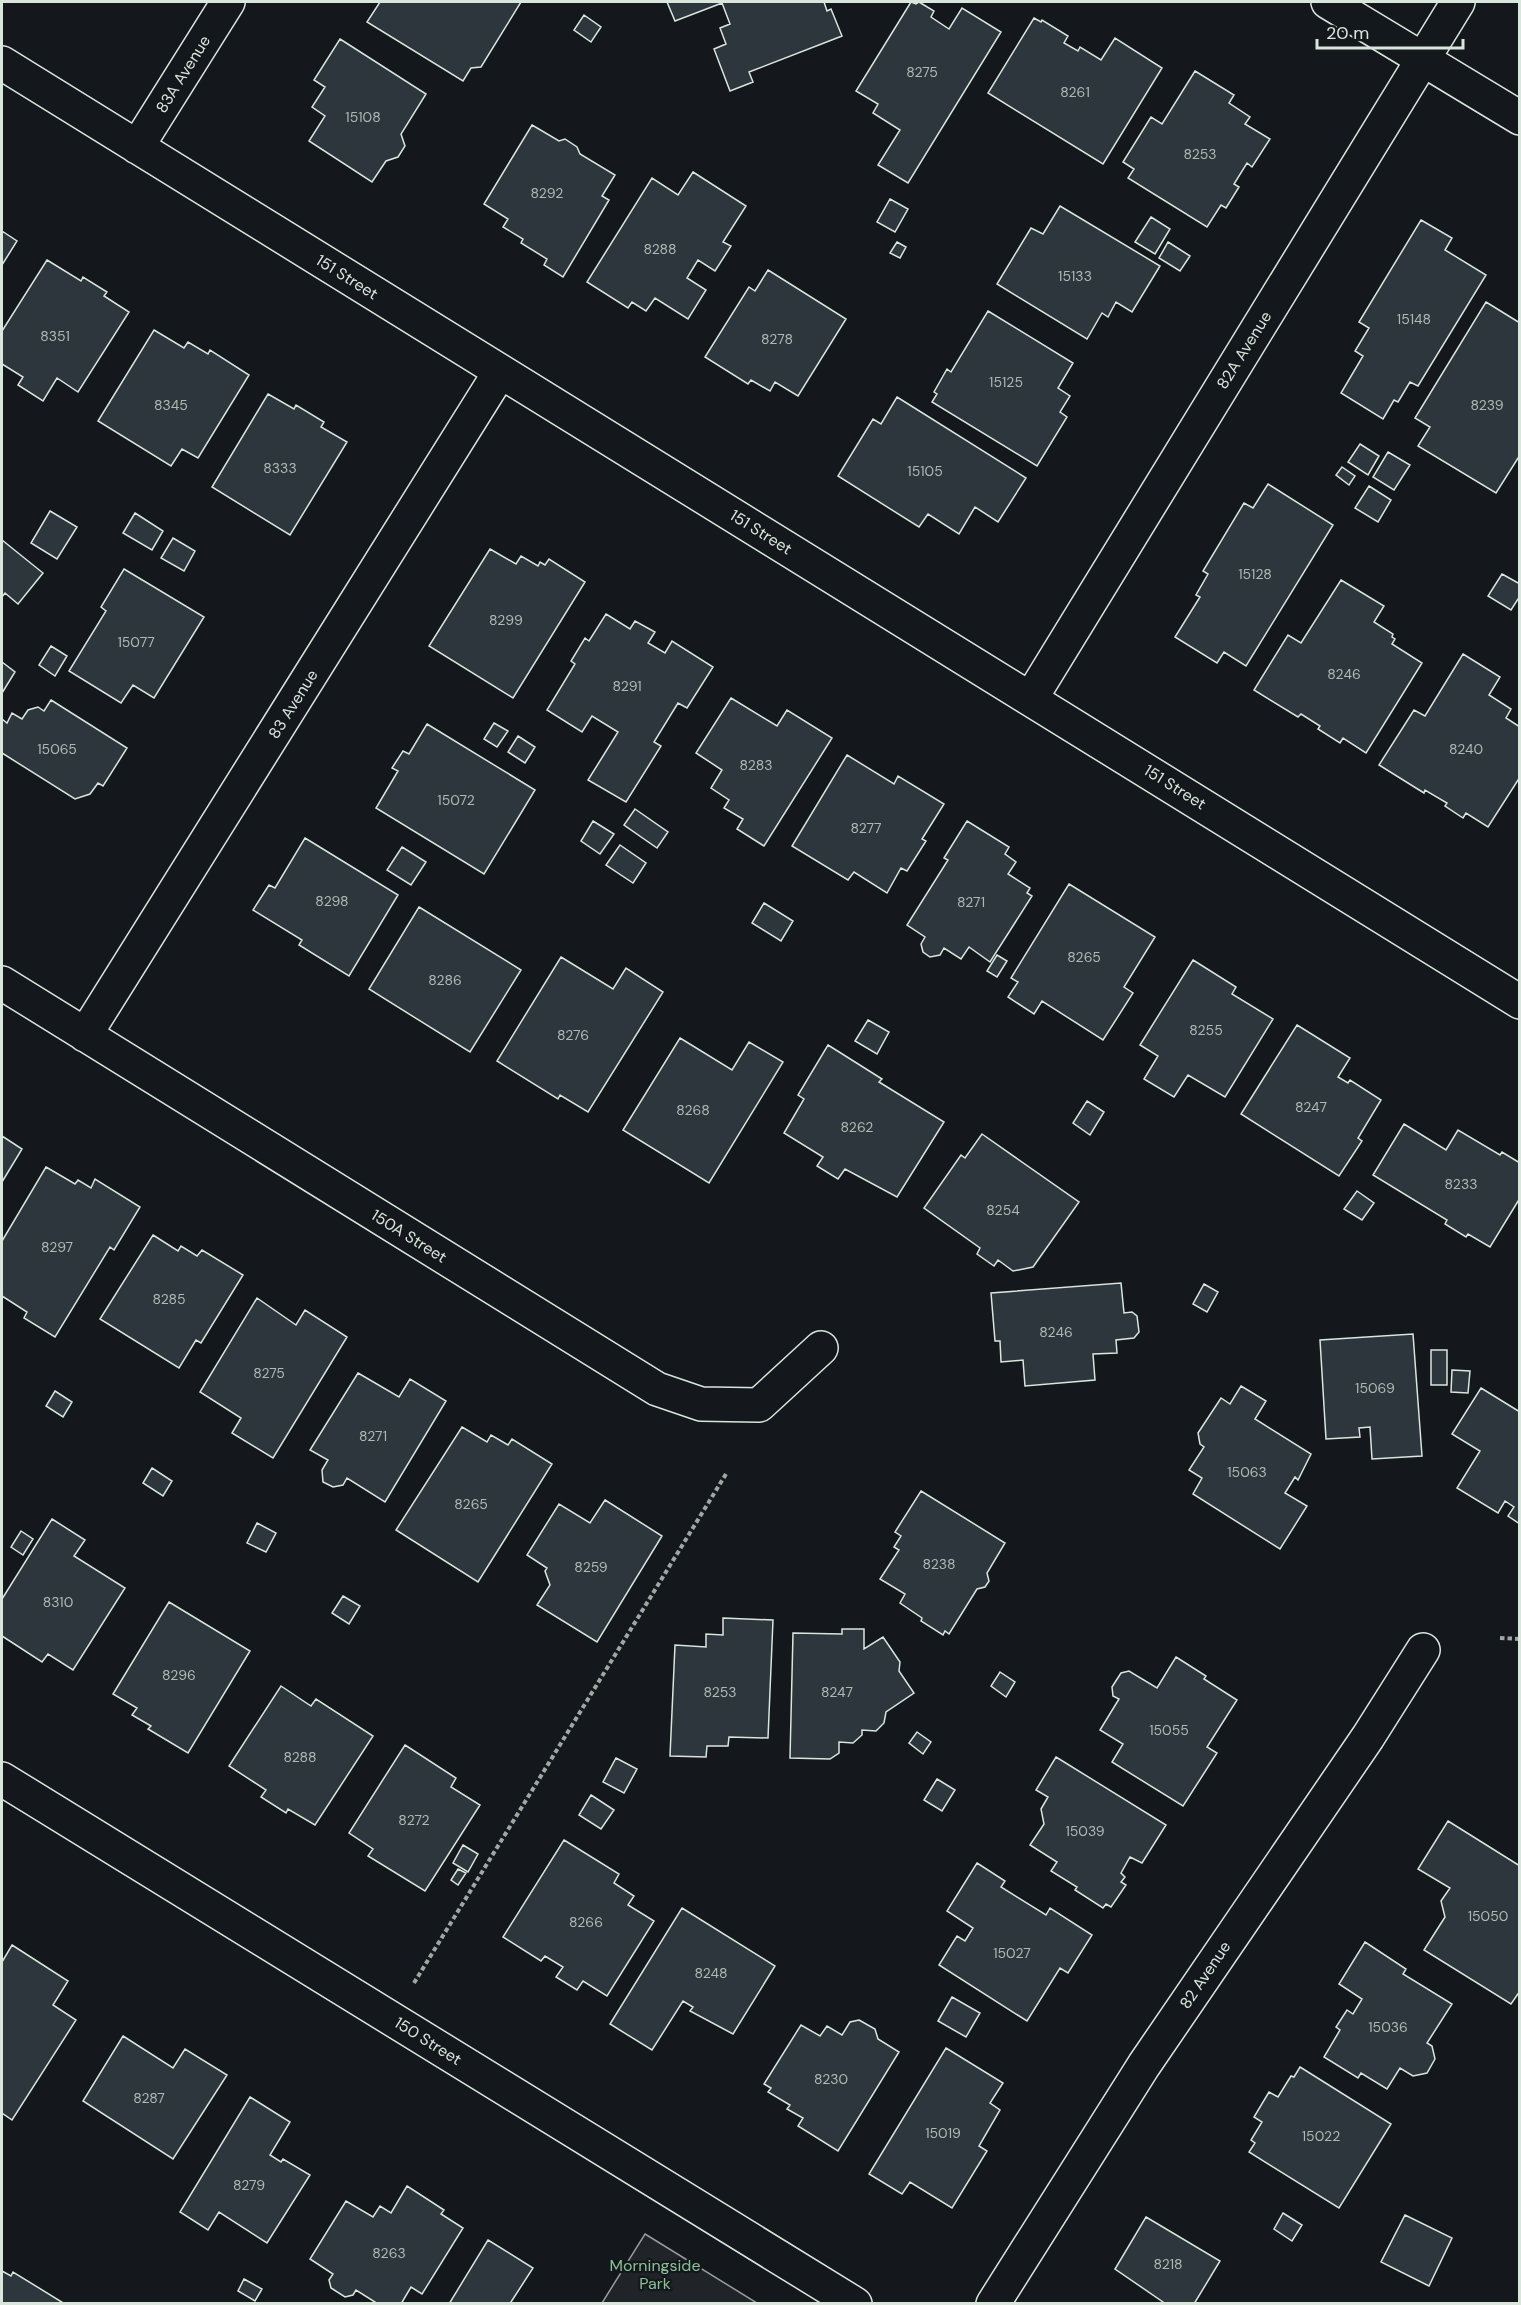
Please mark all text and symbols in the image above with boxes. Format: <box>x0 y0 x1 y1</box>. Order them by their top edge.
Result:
scale bar <box>1317 12 1462 50</box>
text: 20 m <box>1326 21 1369 45</box>
street label: 83A Avenue <box>151 31 215 117</box>
house number: 8275 <box>906 63 938 81</box>
house number: 8261 <box>1060 83 1090 101</box>
house number: 15108 <box>345 108 381 126</box>
house number: 8253 <box>1183 145 1217 163</box>
house number: 8292 <box>531 184 563 202</box>
house number: 8288 <box>643 240 677 258</box>
street label: 151 Street <box>312 250 382 304</box>
house number: 15133 <box>1058 267 1092 285</box>
street label: 82A Avenue <box>1212 307 1276 393</box>
house number: 15148 <box>1397 310 1431 328</box>
house number: 8351 <box>40 327 70 345</box>
house number: 8278 <box>761 330 793 348</box>
house number: 15125 <box>989 373 1023 391</box>
house number: 8345 <box>154 396 188 414</box>
house number: 8239 <box>1471 396 1504 414</box>
house number: 8333 <box>263 459 297 477</box>
house number: 15105 <box>907 462 943 480</box>
street label: 151 Street <box>726 505 796 559</box>
house number: 15128 <box>1238 565 1272 583</box>
house number: 8299 <box>489 611 523 629</box>
house number: 15077 <box>117 633 155 651</box>
street label: 83 Avenue <box>263 665 323 743</box>
house number: 8246 <box>1327 665 1361 683</box>
house number: 8291 <box>612 677 642 695</box>
house number: 15065 <box>37 740 77 758</box>
house number: 8240 <box>1449 740 1483 758</box>
house number: 8283 <box>740 756 772 774</box>
street label: 151 Street <box>1140 760 1210 814</box>
house number: 15072 <box>437 791 475 809</box>
house number: 8277 <box>850 819 882 837</box>
house number: 8298 <box>315 892 349 910</box>
house number: 8271 <box>957 893 985 911</box>
house number: 8265 <box>1067 948 1101 966</box>
house number: 8286 <box>428 971 462 989</box>
house number: 8255 <box>1189 1021 1223 1039</box>
house number: 8276 <box>557 1026 589 1044</box>
house number: 8247 <box>1295 1098 1327 1116</box>
house number: 8268 <box>676 1101 710 1119</box>
house number: 8262 <box>841 1118 873 1136</box>
house number: 8233 <box>1445 1175 1477 1193</box>
house number: 8254 <box>986 1201 1020 1219</box>
street label: 150A Street <box>367 1204 451 1268</box>
house number: 8297 <box>41 1238 73 1256</box>
house number: 8285 <box>152 1290 186 1308</box>
house number: 8246 <box>1039 1323 1073 1341</box>
house number: 8275 <box>253 1364 285 1382</box>
house number: 15069 <box>1355 1379 1395 1397</box>
house number: 8271 <box>359 1427 387 1445</box>
house number: 15063 <box>1227 1463 1267 1481</box>
house number: 8265 <box>454 1495 488 1513</box>
house number: 8238 <box>922 1555 956 1573</box>
house number: 8259 <box>574 1558 608 1576</box>
house number: 8310 <box>43 1593 73 1611</box>
house number: 8296 <box>162 1666 196 1684</box>
house number: 8253 <box>703 1683 737 1701</box>
house number: 8247 <box>821 1683 853 1701</box>
house number: 15055 <box>1149 1721 1189 1739</box>
house number: 8288 <box>283 1748 317 1766</box>
house number: 8272 <box>398 1811 430 1829</box>
house number: 15039 <box>1065 1822 1105 1840</box>
house number: 15050 <box>1468 1907 1508 1925</box>
house number: 8266 <box>569 1913 603 1931</box>
street label: 82 Avenue <box>1175 1937 1235 2013</box>
house number: 15027 <box>993 1944 1031 1962</box>
house number: 8248 <box>694 1964 728 1982</box>
street label: 150 Street <box>391 2012 465 2070</box>
house number: 15036 <box>1368 2018 1408 2036</box>
house number: 8230 <box>814 2070 848 2088</box>
house number: 8287 <box>133 2089 165 2107</box>
house number: 15019 <box>925 2124 961 2142</box>
house number: 15022 <box>1302 2127 1340 2145</box>
house number: 8279 <box>233 2176 265 2194</box>
house number: 8263 <box>372 2244 406 2262</box>
park label: Morningside Park <box>610 2255 701 2294</box>
house number: 8218 <box>1153 2255 1183 2273</box>

